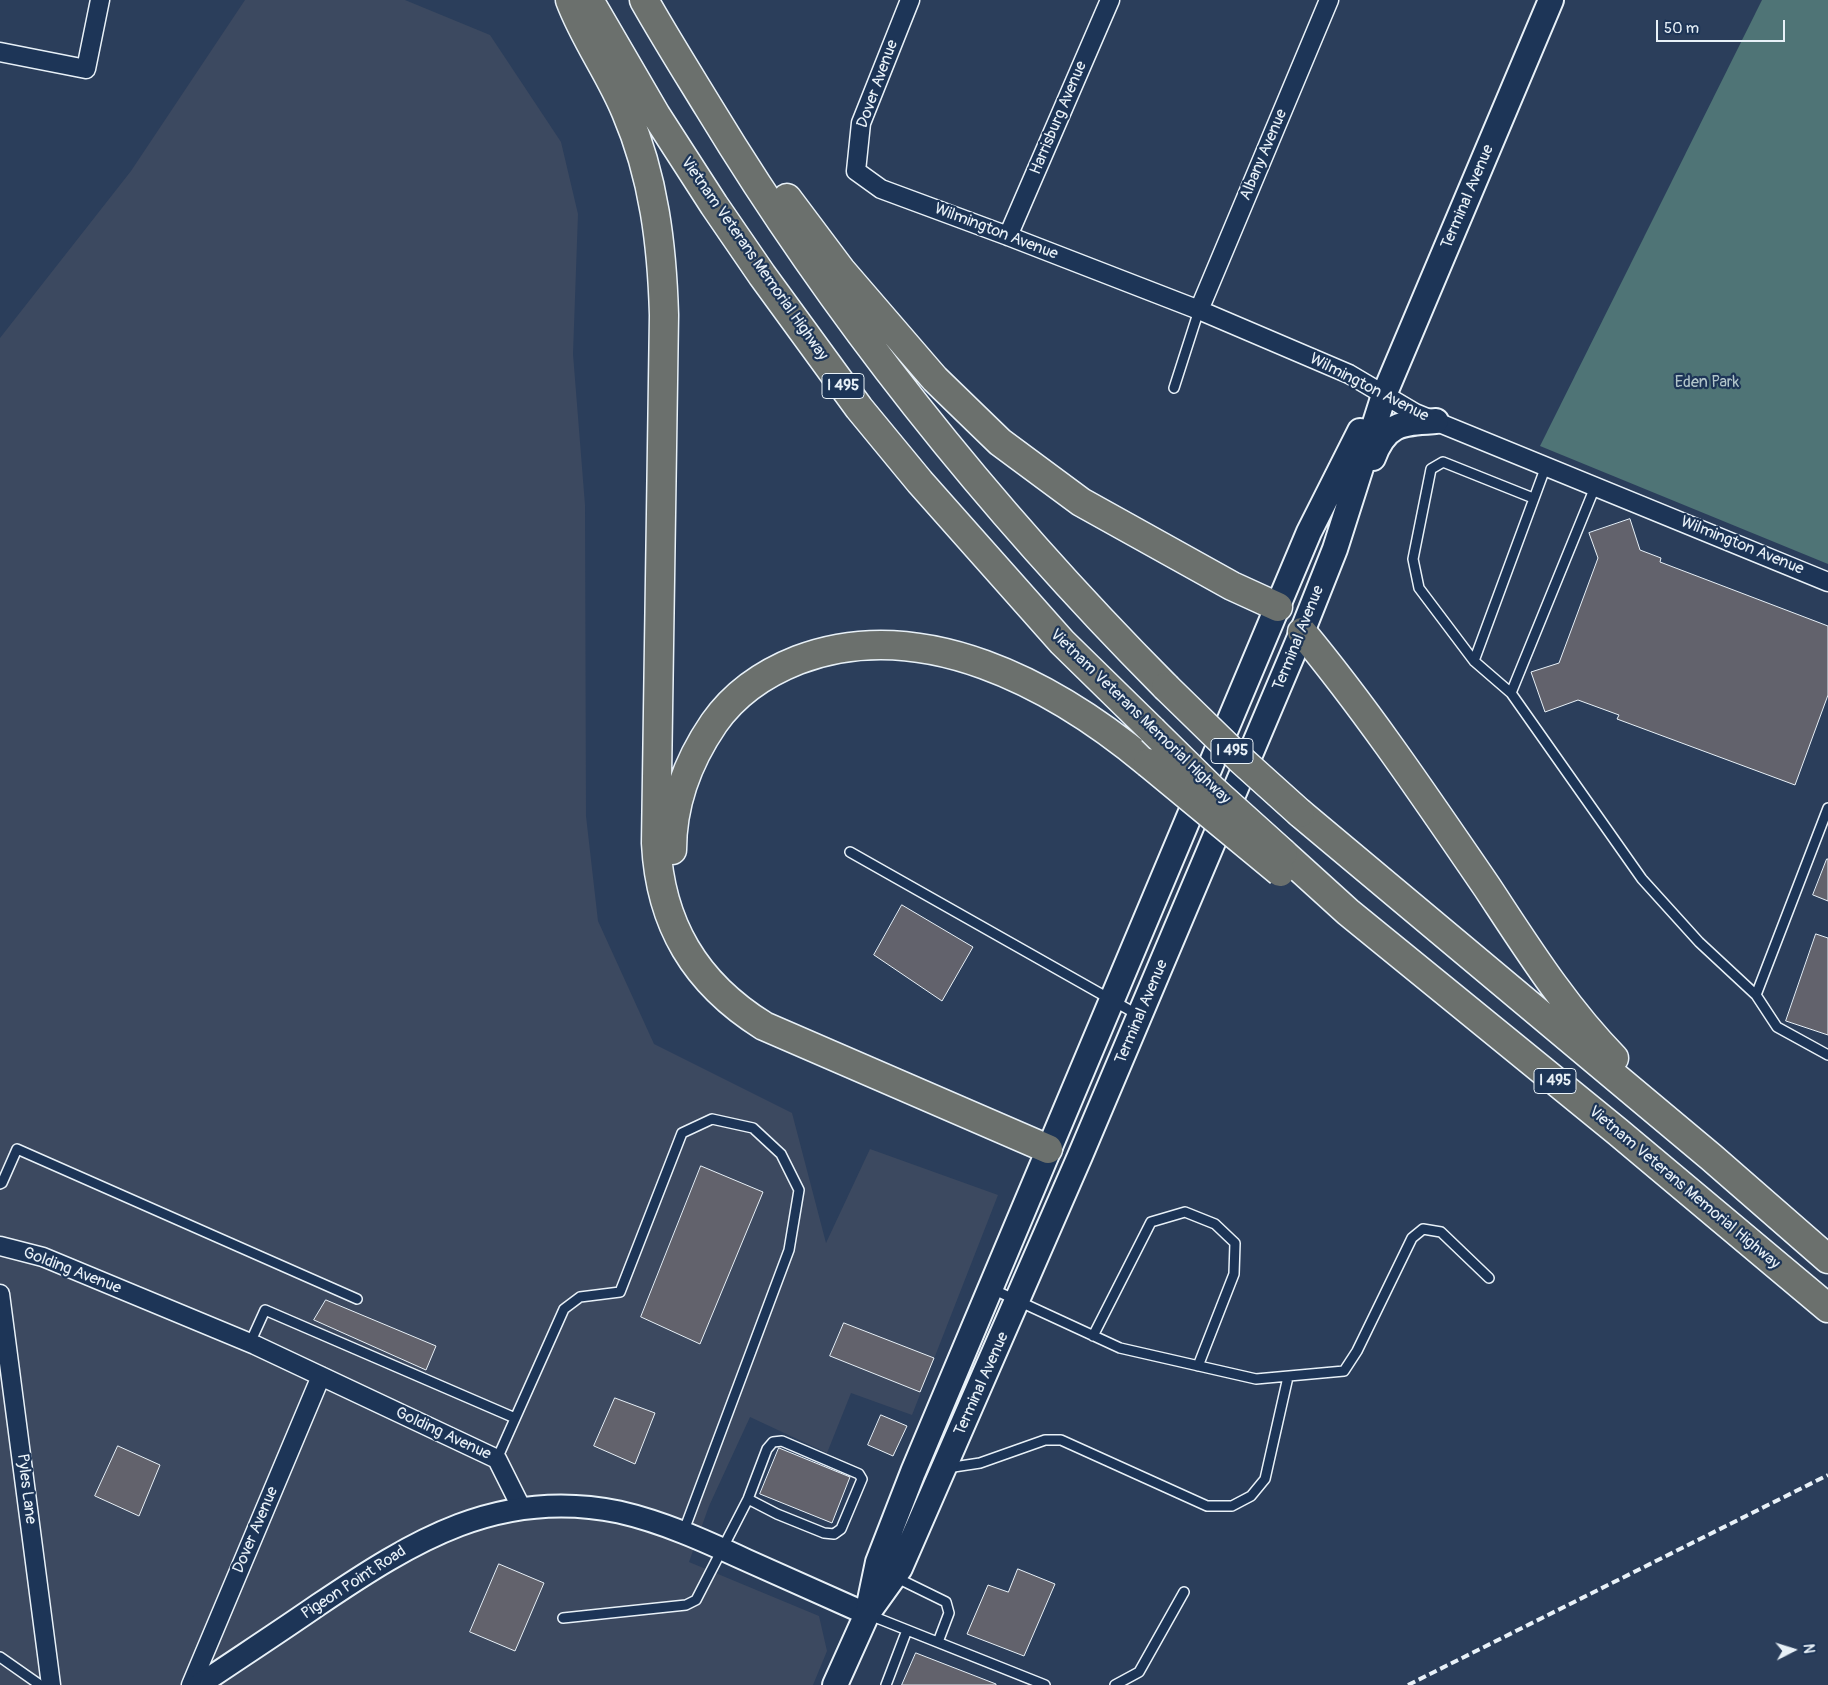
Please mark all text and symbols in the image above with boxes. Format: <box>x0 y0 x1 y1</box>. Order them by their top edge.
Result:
scale bar <box>1658 10 1787 42</box>
text: 50 m <box>1664 19 1699 38</box>
street label: Dover Avenue <box>853 37 903 131</box>
street label: Harrisburg Avenue <box>1026 58 1092 178</box>
street label: Albany Avenue <box>1236 106 1292 204</box>
street label: Terminal Avenue <box>1437 142 1499 252</box>
street label: Vietnam Veterans Memorial Highway <box>676 154 832 364</box>
street label: Wilmington Avenue <box>931 200 1061 264</box>
street label: Wilmington Avenue <box>1306 350 1432 426</box>
park label: Eden Park <box>1675 373 1739 393</box>
road number: I 495 <box>822 374 864 398</box>
street label: Wilmington Avenue <box>1678 513 1806 579</box>
street label: Terminal Avenue <box>1269 583 1329 693</box>
street label: Vietnam Veterans Memorial Highway <box>1046 625 1234 809</box>
road number: I 495 <box>1211 738 1253 764</box>
street label: Terminal Avenue <box>1111 957 1173 1067</box>
road number: I 495 <box>1534 1068 1576 1094</box>
street label: Vietnam Veterans Memorial Highway <box>1584 1102 1784 1274</box>
street label: Golding Avenue <box>20 1244 124 1298</box>
street label: Terminal Avenue <box>951 1329 1013 1439</box>
street label: Golding Avenue <box>392 1403 494 1465</box>
street label: Pyles Lane <box>12 1453 40 1525</box>
street label: Dover Avenue <box>229 1484 283 1576</box>
street label: Pigeon Point Road <box>298 1542 410 1624</box>
north arrow <box>1768 1625 1818 1675</box>
text: N <box>1800 1643 1817 1654</box>

